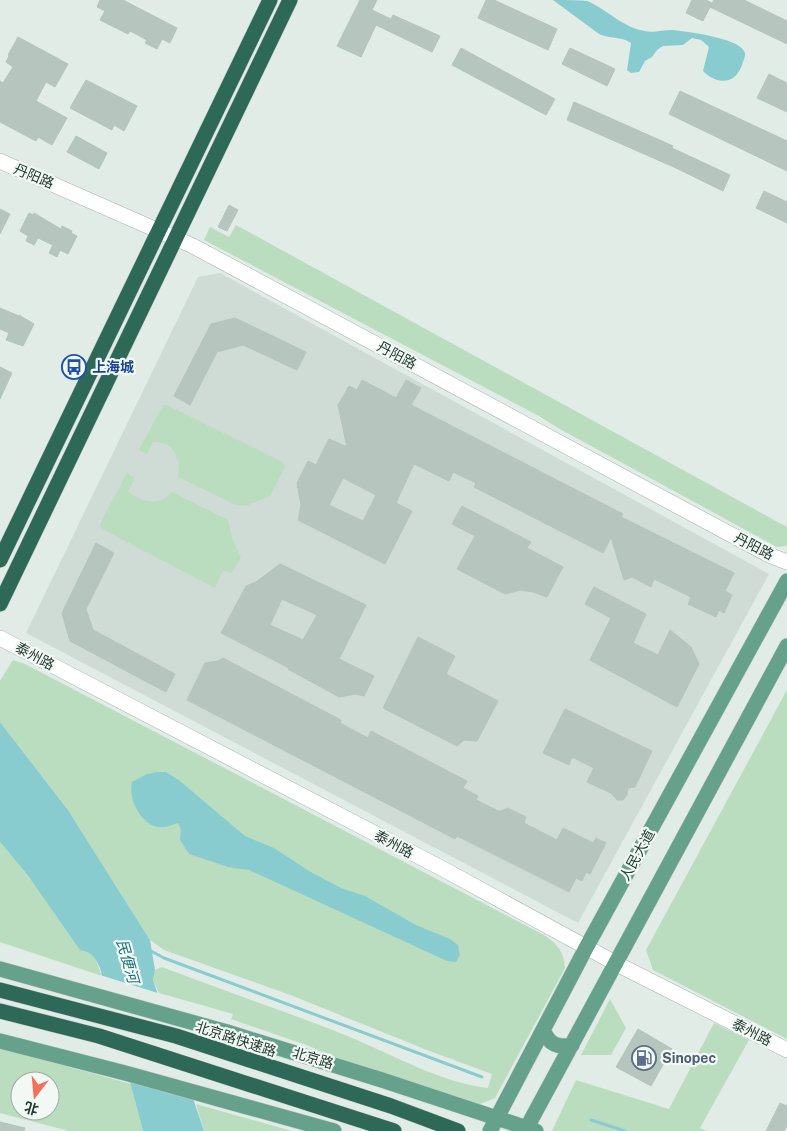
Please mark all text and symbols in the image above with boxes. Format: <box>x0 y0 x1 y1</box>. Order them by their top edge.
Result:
street label: 丹阳路 <box>12 160 56 192</box>
street label: 丹阳路 <box>375 338 419 372</box>
bus stop icon: 上海城 <box>61 354 87 380</box>
place label: 上海城 <box>92 359 134 375</box>
street label: 丹阳路 <box>732 529 776 563</box>
street label: 泰州路 <box>13 639 57 673</box>
street label: 泰州路 <box>372 827 416 861</box>
street label: 人民大道 <box>616 827 658 883</box>
water label: 民便河 <box>114 937 143 988</box>
street label: 泰州路 <box>730 1015 774 1049</box>
street label: 北京路快速路 <box>194 1018 278 1060</box>
street label: 北京路 <box>291 1044 335 1072</box>
fuel station icon: Sinopec <box>631 1045 657 1071</box>
place label: Sinopec <box>662 1050 716 1066</box>
north arrow <box>10 1071 60 1121</box>
text: 北 <box>22 1099 40 1118</box>

